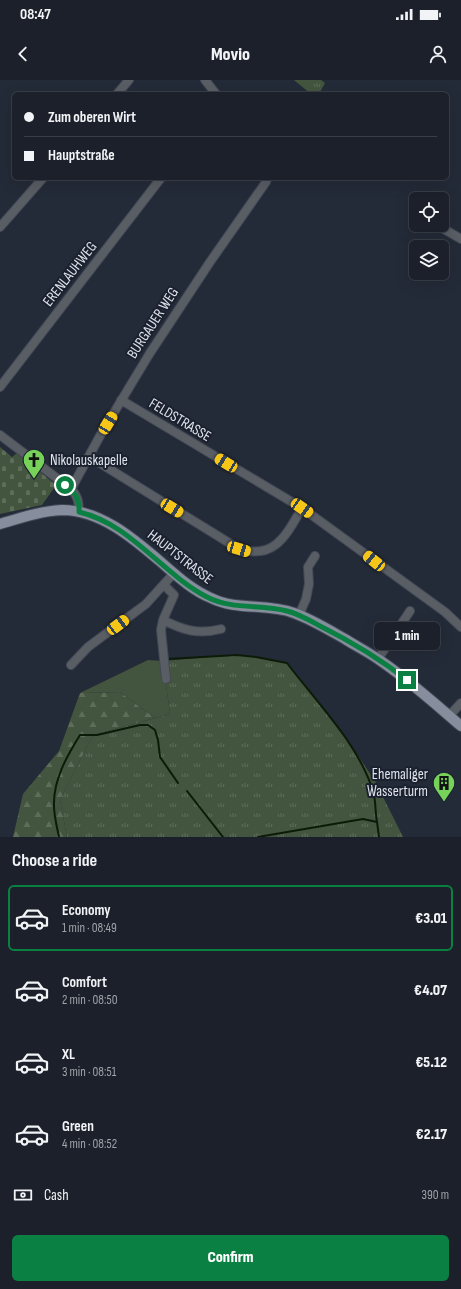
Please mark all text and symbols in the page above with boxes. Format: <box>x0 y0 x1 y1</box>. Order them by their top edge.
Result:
text: 08:47 <box>20 5 51 24</box>
icon: back <box>12 43 34 65</box>
icon: person <box>427 43 449 65</box>
text: Movio <box>211 44 250 65</box>
text: Zum oberen Wirt <box>48 108 136 127</box>
text: Hauptstraße <box>48 146 115 165</box>
map controls <box>409 192 449 280</box>
button: locate <box>409 192 449 232</box>
street label: ERENLAUHWEG <box>39 238 101 310</box>
button: layers <box>409 240 449 280</box>
street label: BURGAUER WEG <box>123 284 183 362</box>
street label: FELDSTRASSE <box>145 394 215 446</box>
car <box>97 410 119 436</box>
church icon: Nikolauskapelle <box>21 447 47 480</box>
place label: Nikolauskapelle <box>50 451 128 470</box>
car <box>213 452 239 474</box>
route start <box>56 476 74 494</box>
car <box>289 496 315 520</box>
car <box>159 497 185 519</box>
street label: HAUPTSTRASSE <box>143 525 217 589</box>
car <box>226 540 252 558</box>
car <box>361 549 387 573</box>
car <box>105 613 131 637</box>
callout: 1 min <box>374 622 440 650</box>
text: 1 min <box>395 628 419 644</box>
route end <box>398 671 416 689</box>
place label: Ehemaliger Wasserturm <box>367 765 429 801</box>
building icon: Ehemaliger Wasserturm <box>431 770 457 803</box>
text: Choose a ride <box>12 850 97 871</box>
icon: car <box>14 900 50 936</box>
text: Economy <box>62 901 111 920</box>
text: €3.01 <box>415 909 447 928</box>
text: 1 min · 08:49 <box>62 920 117 936</box>
icon: car <box>14 972 50 1008</box>
text: Comfort <box>62 973 107 992</box>
text: €4.07 <box>414 981 447 1000</box>
text: 2 min · 08:50 <box>62 992 117 1008</box>
icon: car <box>14 1044 50 1080</box>
text: XL <box>62 1045 75 1064</box>
text: €5.12 <box>415 1053 447 1072</box>
text: 3 min · 08:51 <box>62 1064 116 1080</box>
icon: car <box>14 1116 50 1152</box>
text: Green <box>62 1117 94 1136</box>
text: €2.17 <box>416 1125 447 1144</box>
text: 4 min · 08:52 <box>62 1136 117 1152</box>
icon: cash <box>12 1184 34 1206</box>
text: Cash <box>44 1186 69 1205</box>
text: 390 m <box>422 1187 449 1203</box>
button: Confirm <box>12 1235 449 1281</box>

